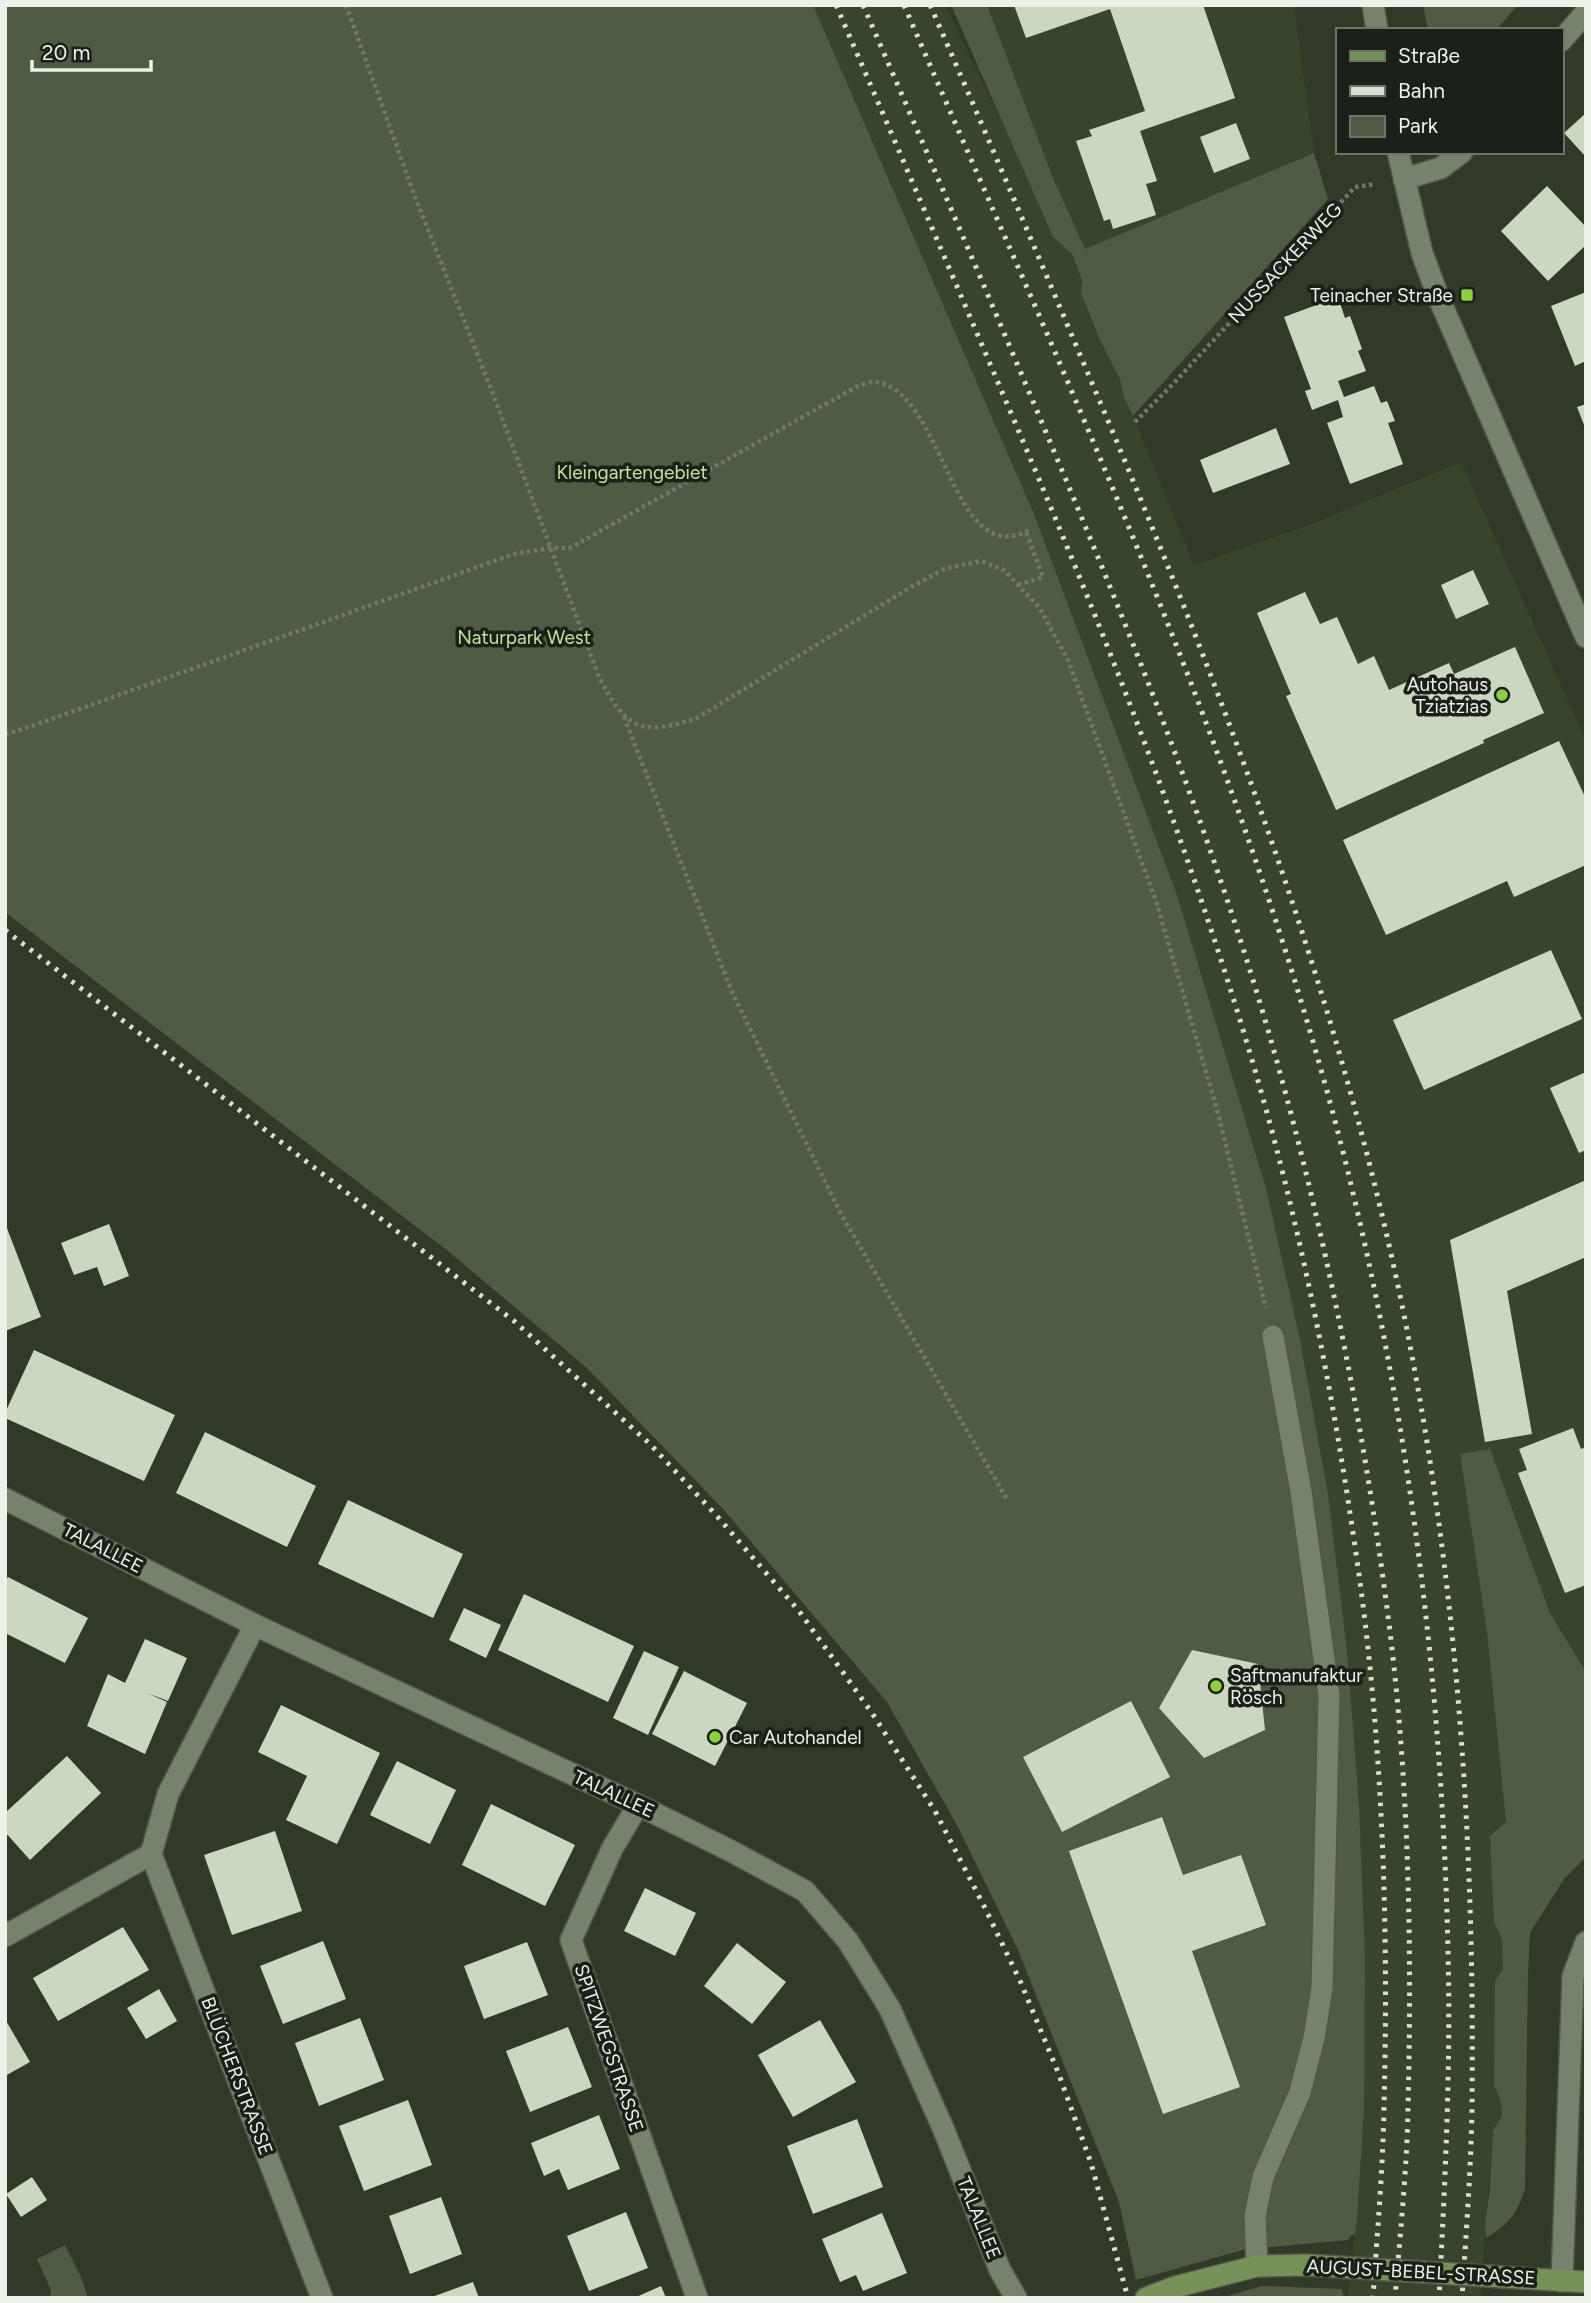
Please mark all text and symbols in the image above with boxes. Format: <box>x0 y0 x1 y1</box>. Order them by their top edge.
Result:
scale bar <box>32 28 150 72</box>
legend <box>1336 28 1563 154</box>
text: 20 m <box>42 40 90 65</box>
text: Straße <box>1398 43 1460 68</box>
text: Bahn <box>1398 78 1445 103</box>
text: Park <box>1398 113 1439 138</box>
street label: NUSSACKERWEG <box>1223 198 1347 328</box>
place label: Teinacher Straße <box>1310 284 1453 307</box>
marker: Teinacher Straße <box>1459 287 1475 303</box>
park label: Kleingartengebiet <box>556 461 708 484</box>
park label: Naturpark West <box>457 626 591 649</box>
place label: Autohaus Tziatzias <box>1407 673 1488 718</box>
marker: Autohaus Tziatzias <box>1494 687 1510 703</box>
street label: TALALLEE <box>59 1518 147 1578</box>
place label: Saftmanufaktur Rösch <box>1230 1664 1363 1709</box>
marker: Saftmanufaktur Rösch <box>1208 1678 1224 1694</box>
place label: Car Autohandel <box>729 1726 862 1749</box>
marker: Car Autohandel <box>707 1729 723 1745</box>
street label: TALALLEE <box>570 1765 658 1823</box>
street label: SPITZWEGSTRASSE <box>569 1961 649 2135</box>
street label: BLÜCHERSTRASSE <box>196 1994 278 2158</box>
street label: TALALLEE <box>952 2173 1006 2263</box>
street label: AUGUST-BEBEL-STRASSE <box>1306 2255 1536 2289</box>

